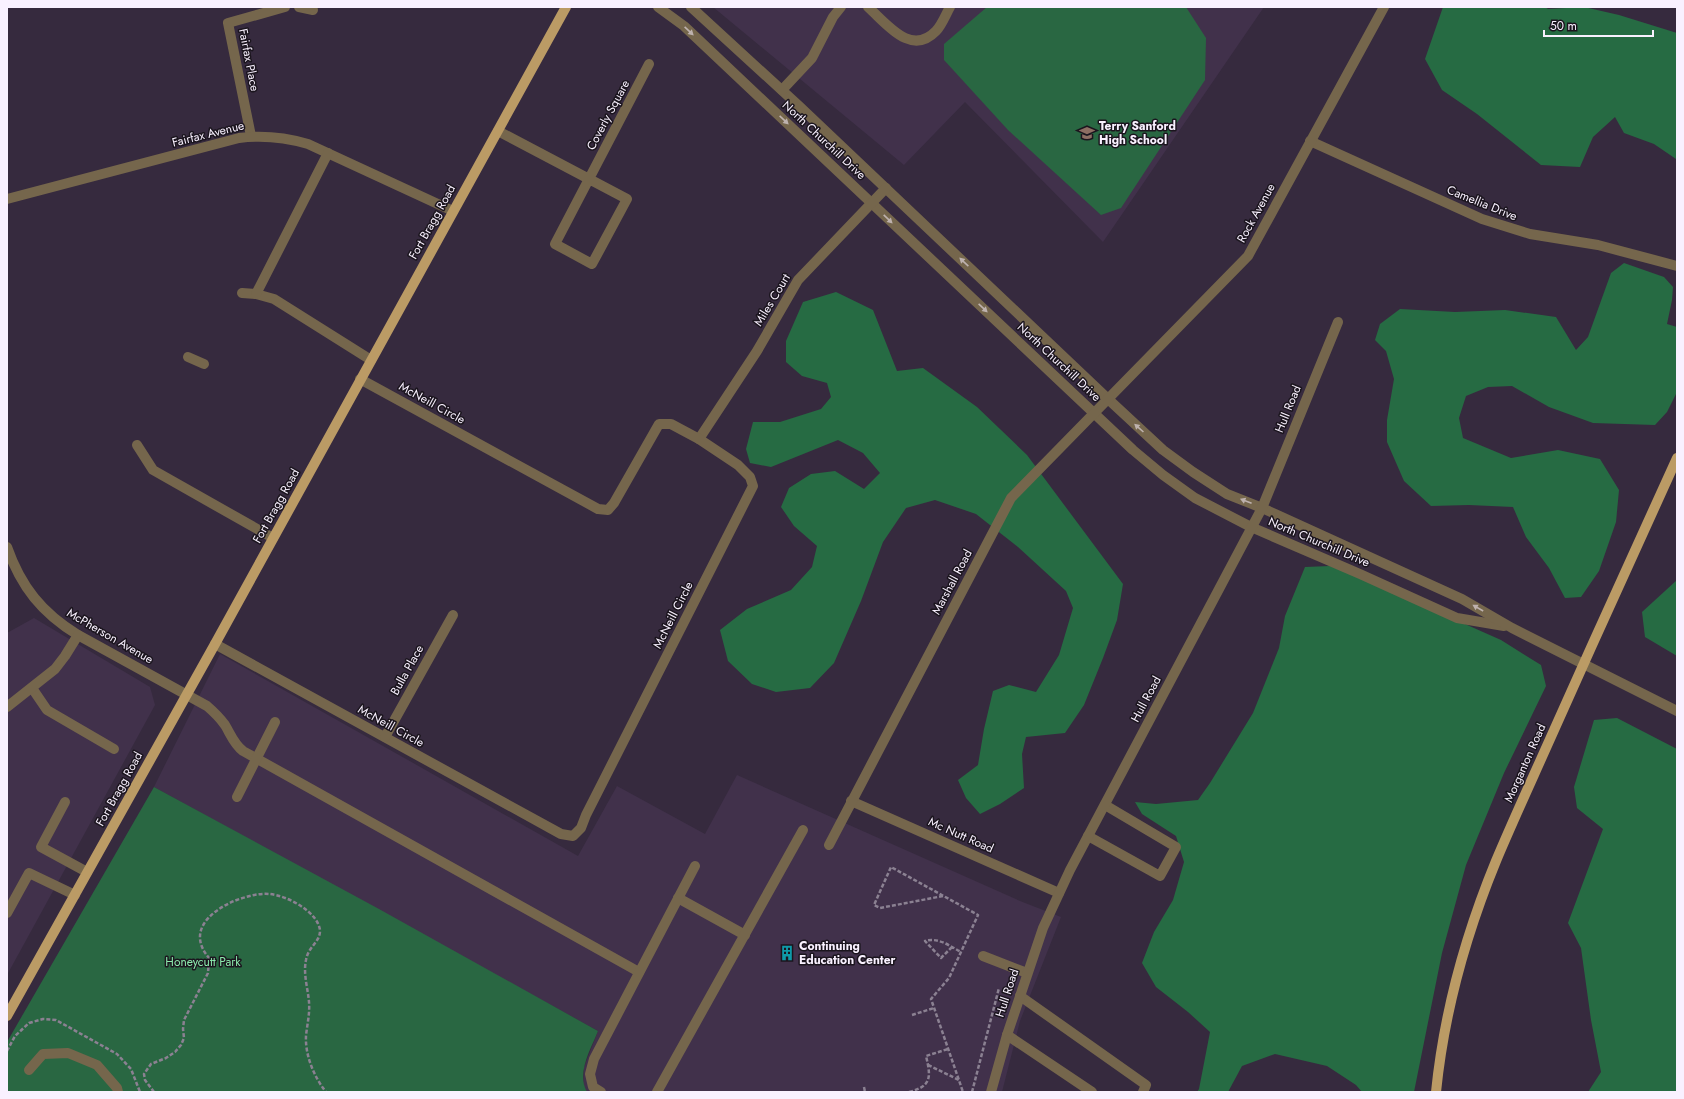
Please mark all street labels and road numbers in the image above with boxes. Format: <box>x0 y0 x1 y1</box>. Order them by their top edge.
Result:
street label: Fairfax Place <box>234 27 264 93</box>
street label: Coverly Square <box>582 77 634 153</box>
street label: North Churchill Drive <box>778 96 870 184</box>
street label: Fairfax Avenue <box>170 116 246 152</box>
street label: Rock Avenue <box>1232 180 1280 246</box>
street label: Camellia Drive <box>1444 181 1520 225</box>
street label: Fort Bragg Road <box>404 182 460 262</box>
street label: Miles Court <box>749 270 795 330</box>
street label: North Churchill Drive <box>1013 318 1105 406</box>
street label: McNeill Circle <box>396 377 468 429</box>
street label: Hull Road <box>1270 382 1306 436</box>
street label: Fort Bragg Road <box>248 466 304 546</box>
street label: North Churchill Drive <box>1266 513 1372 571</box>
street label: Marshall Road <box>927 546 977 618</box>
street label: McNeill Circle <box>648 578 698 652</box>
street label: McPherson Avenue <box>63 604 157 668</box>
street label: Bulla Place <box>386 642 428 698</box>
street label: Hull Road <box>1126 673 1166 725</box>
street label: McNeill Circle <box>355 700 427 752</box>
street label: Morganton Road <box>1500 721 1550 805</box>
street label: Fort Bragg Road <box>91 749 147 829</box>
street label: Mc Nutt Road <box>925 813 997 857</box>
street label: Hull Road <box>991 966 1023 1020</box>

